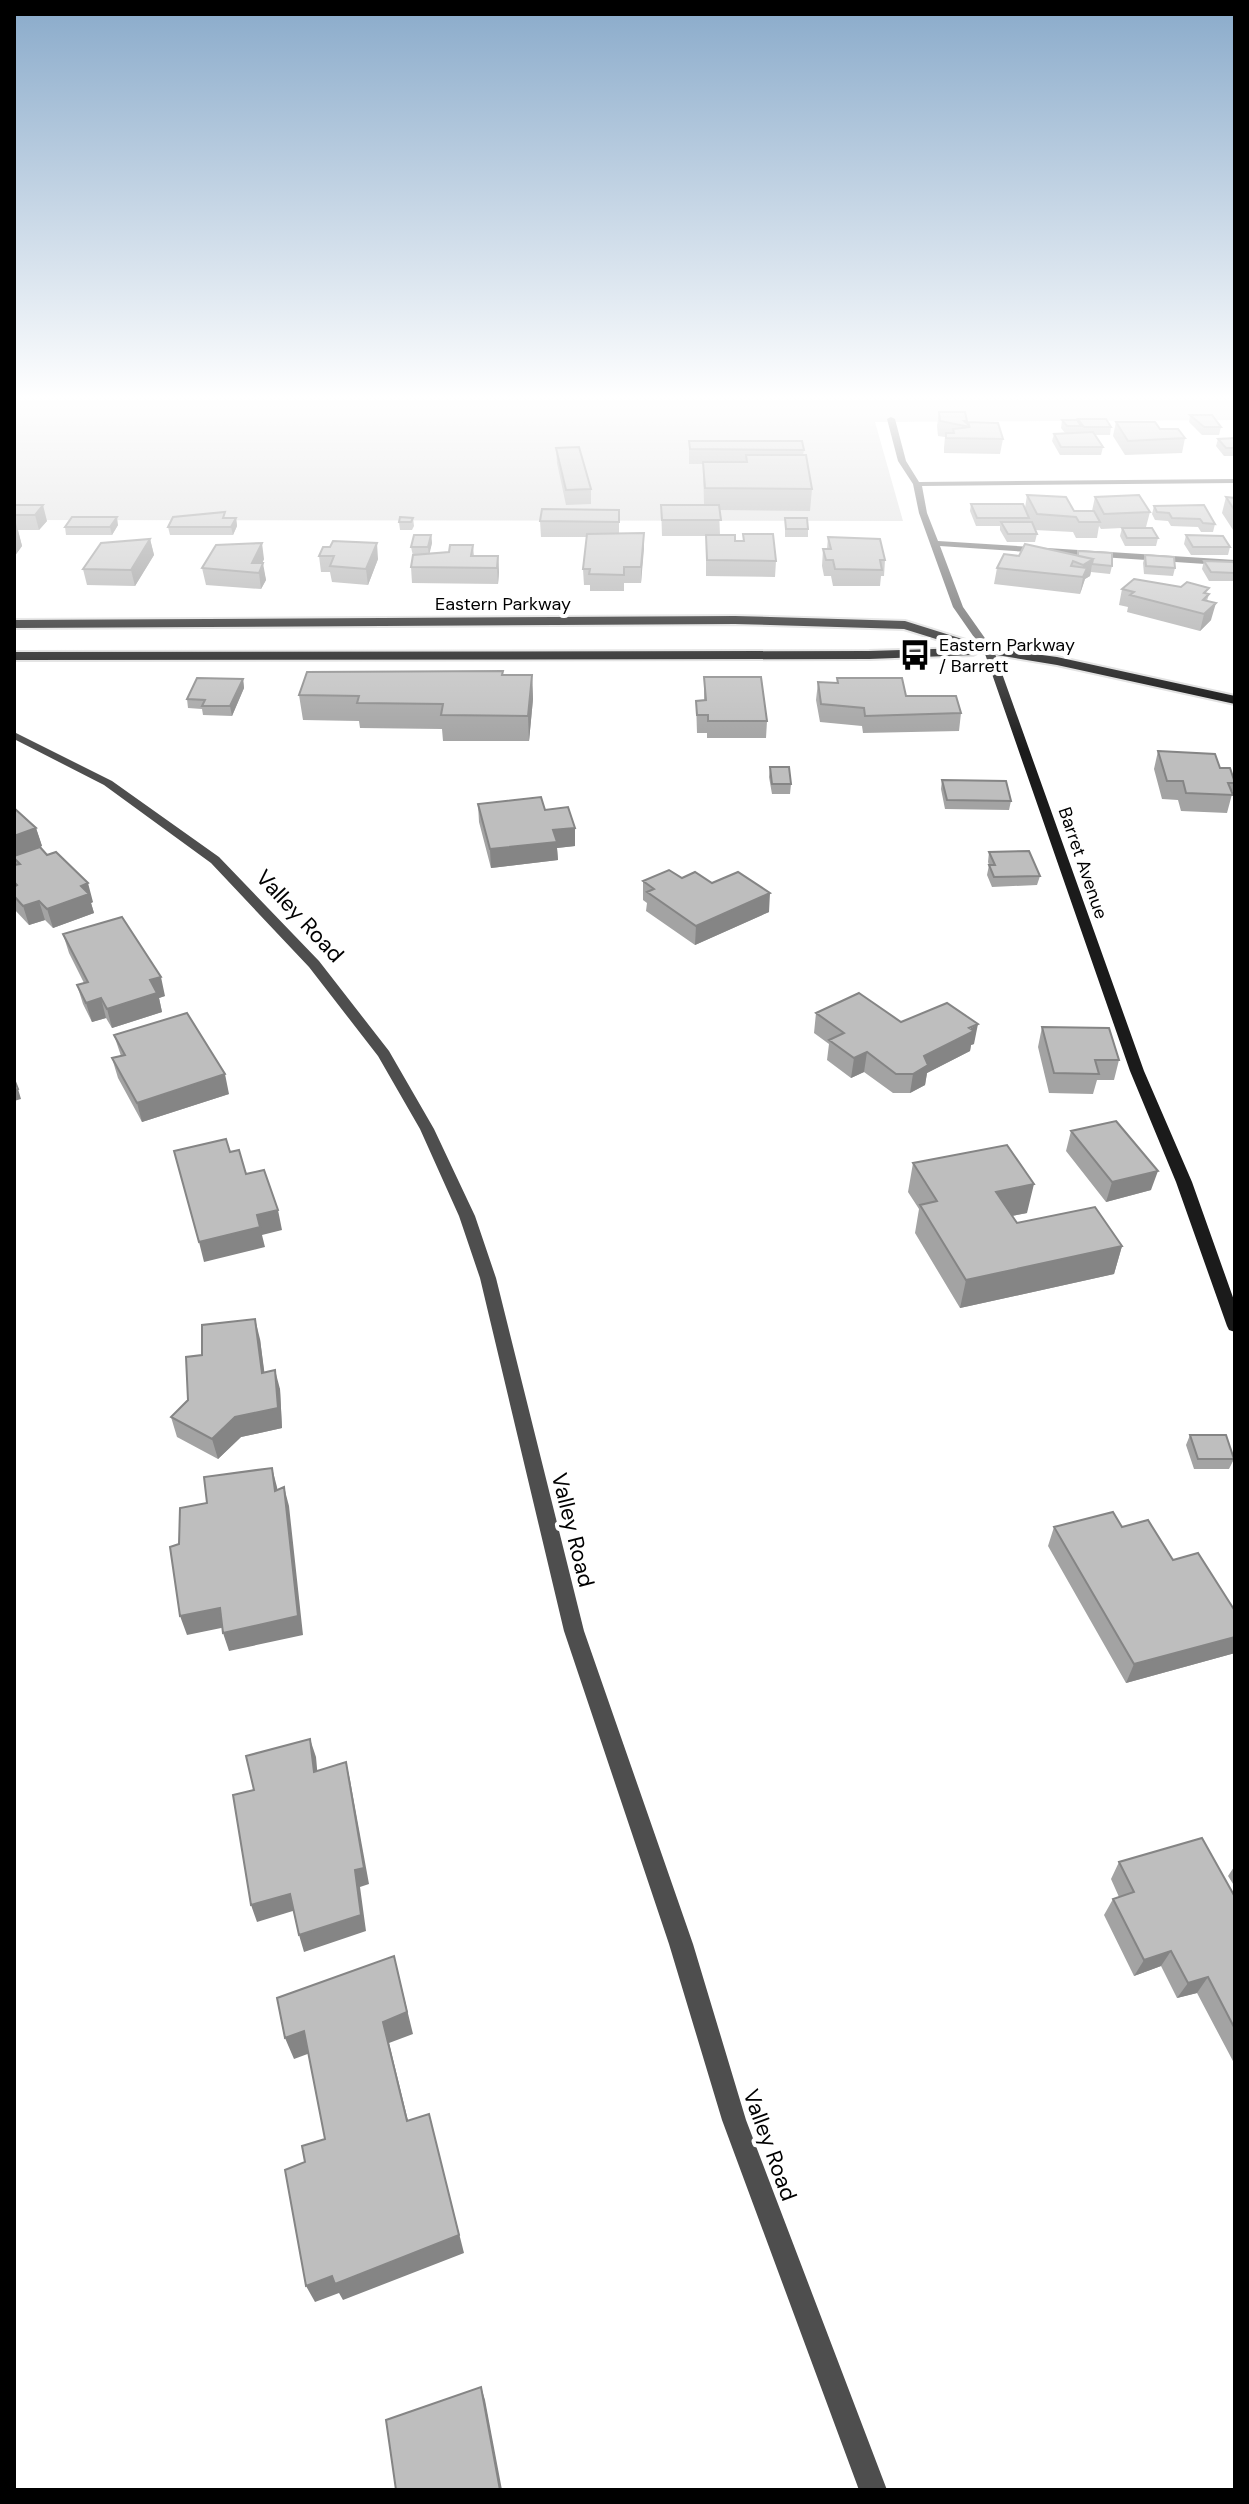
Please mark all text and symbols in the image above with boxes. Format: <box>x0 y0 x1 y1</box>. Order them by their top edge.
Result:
street label: Eastern Parkway <box>435 592 571 616</box>
place label: Eastern Parkway / Barrett <box>939 633 1075 678</box>
bus stop icon: Eastern Parkway / Barrett <box>898 638 932 672</box>
street label: Barret Avenue <box>1053 804 1113 922</box>
street label: Valley Road <box>250 863 350 969</box>
street label: Valley Road <box>545 1470 601 1590</box>
street label: Valley Road <box>736 2085 804 2205</box>

